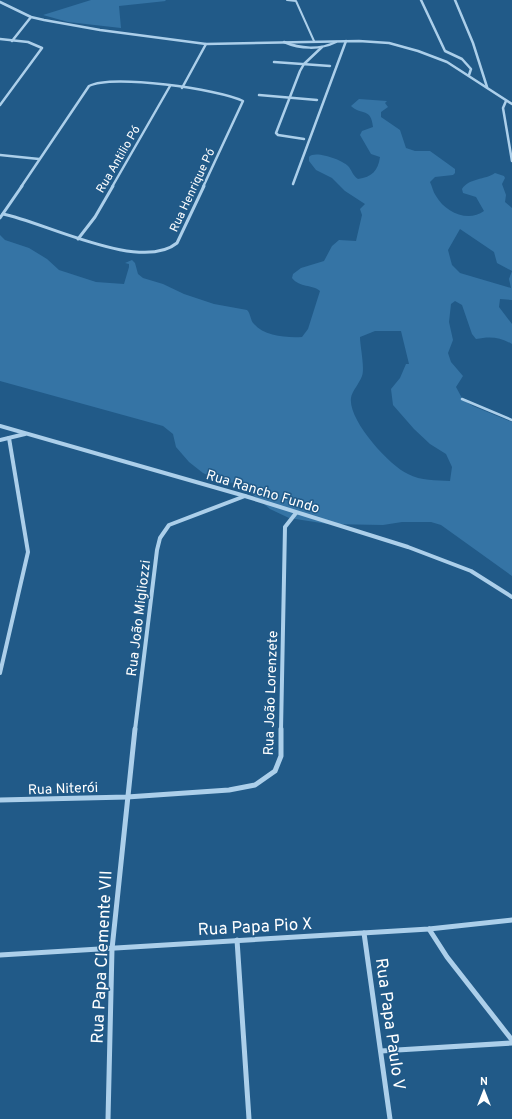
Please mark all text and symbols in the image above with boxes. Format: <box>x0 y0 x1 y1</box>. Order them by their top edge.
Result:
street label: Rua Antilio Pó <box>93 123 145 196</box>
street label: Rua Henrique Pó <box>167 146 219 235</box>
street label: Rua Rancho Fundo <box>204 467 322 518</box>
street label: Rua João Migliozzi <box>124 559 155 677</box>
street label: Rua João Lorenzete <box>261 630 282 756</box>
street label: Rua Niterói <box>28 780 99 799</box>
street label: Rua Papa Clemente VII <box>87 870 119 1044</box>
street label: Rua Papa Pio X <box>197 914 313 942</box>
street label: Rua Papa Paulo V <box>369 957 409 1092</box>
north arrow <box>464 1071 504 1111</box>
text: N <box>480 1075 488 1089</box>

